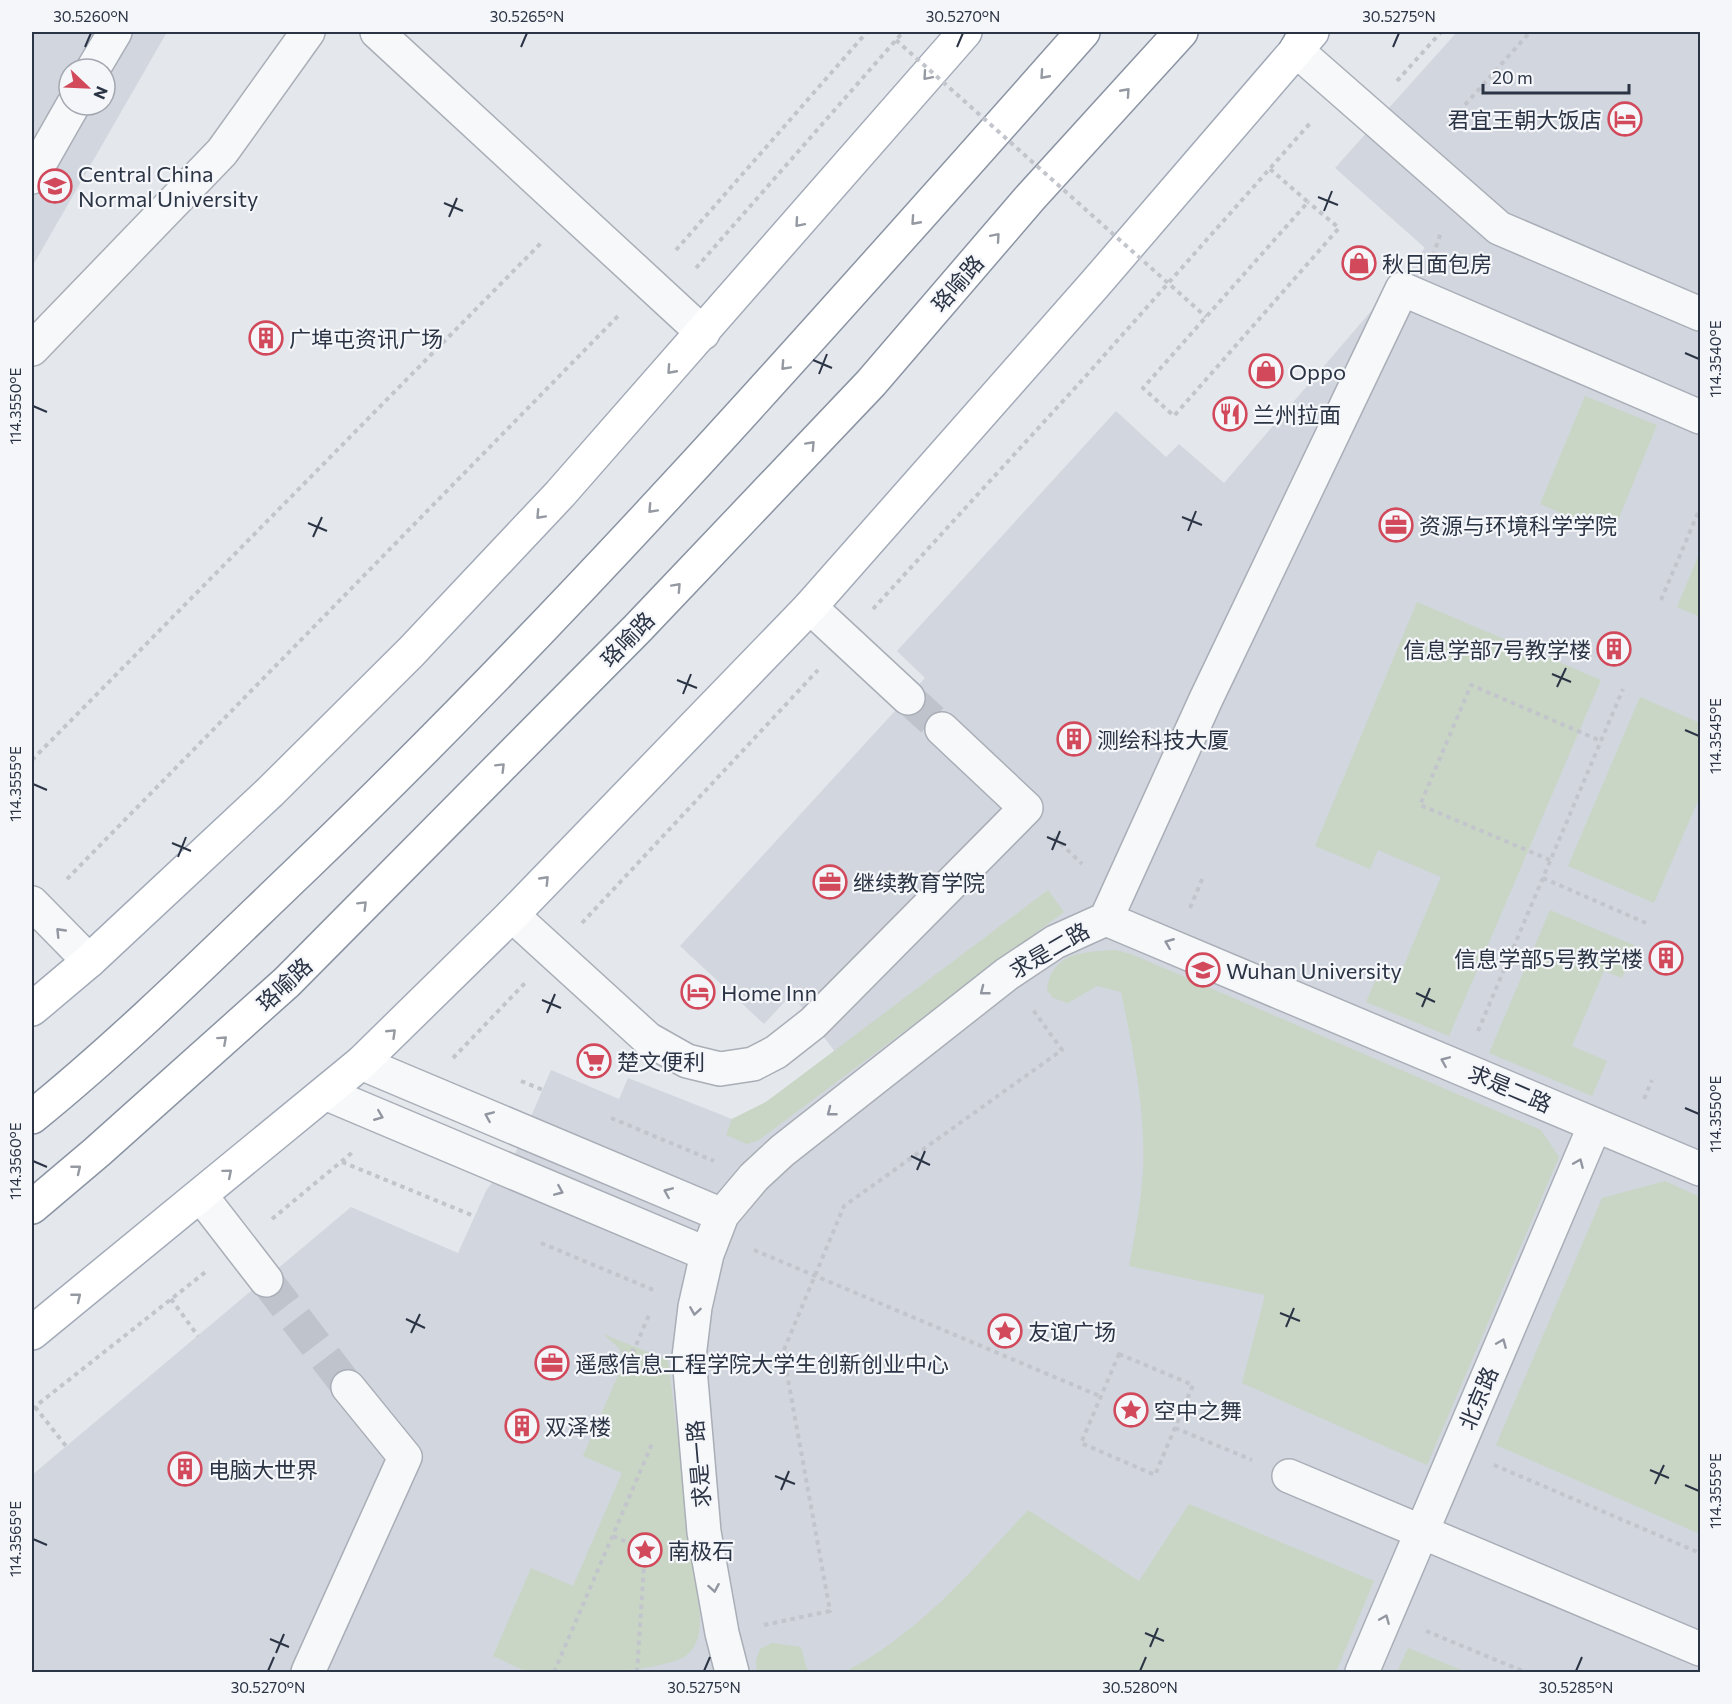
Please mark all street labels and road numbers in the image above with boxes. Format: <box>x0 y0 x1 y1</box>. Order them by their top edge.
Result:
street label: 珞喻路 <box>925 249 989 317</box>
street label: 珞喻路 <box>594 606 660 672</box>
street label: 求是二路 <box>1004 916 1094 984</box>
street label: 珞喻路 <box>251 952 317 1016</box>
street label: 求是二路 <box>1464 1058 1556 1118</box>
street label: 北京路 <box>1453 1362 1503 1434</box>
street label: 求是一路 <box>681 1419 715 1509</box>

